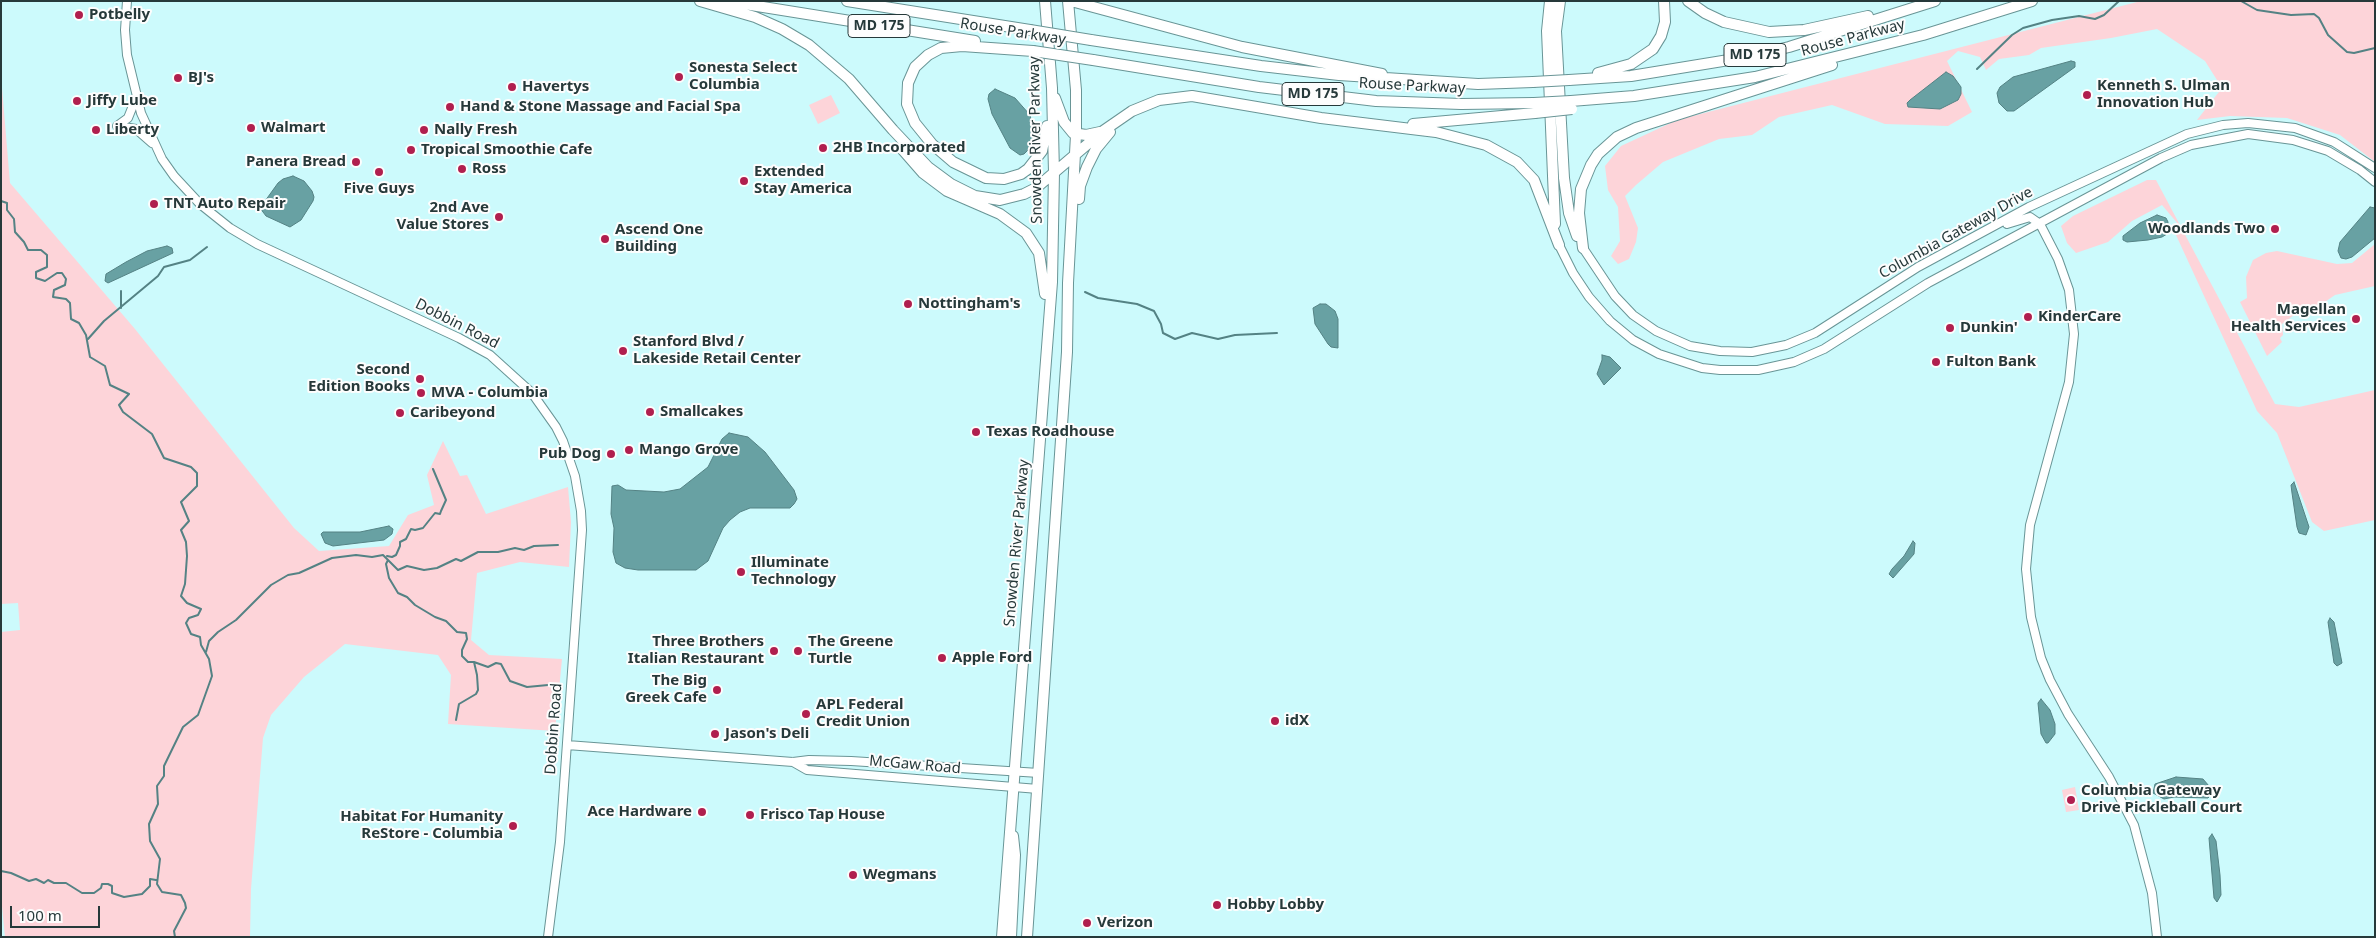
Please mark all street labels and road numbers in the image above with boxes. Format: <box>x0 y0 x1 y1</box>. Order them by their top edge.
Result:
road number: MD 175 <box>848 15 910 38</box>
street label: Rouse Parkway <box>959 15 1067 49</box>
street label: Rouse Parkway <box>1799 15 1907 61</box>
road number: MD 175 <box>1724 44 1786 66</box>
street label: Snowden River Parkway <box>1026 56 1046 224</box>
street label: Rouse Parkway <box>1358 74 1466 98</box>
road number: MD 175 <box>1282 82 1344 106</box>
street label: Columbia Gateway Drive <box>1876 183 2036 283</box>
street label: Dobbin Road <box>412 295 502 353</box>
street label: Snowden River Parkway <box>1001 459 1033 627</box>
street label: Dobbin Road <box>542 683 566 775</box>
street label: McGaw Road <box>868 752 962 778</box>

